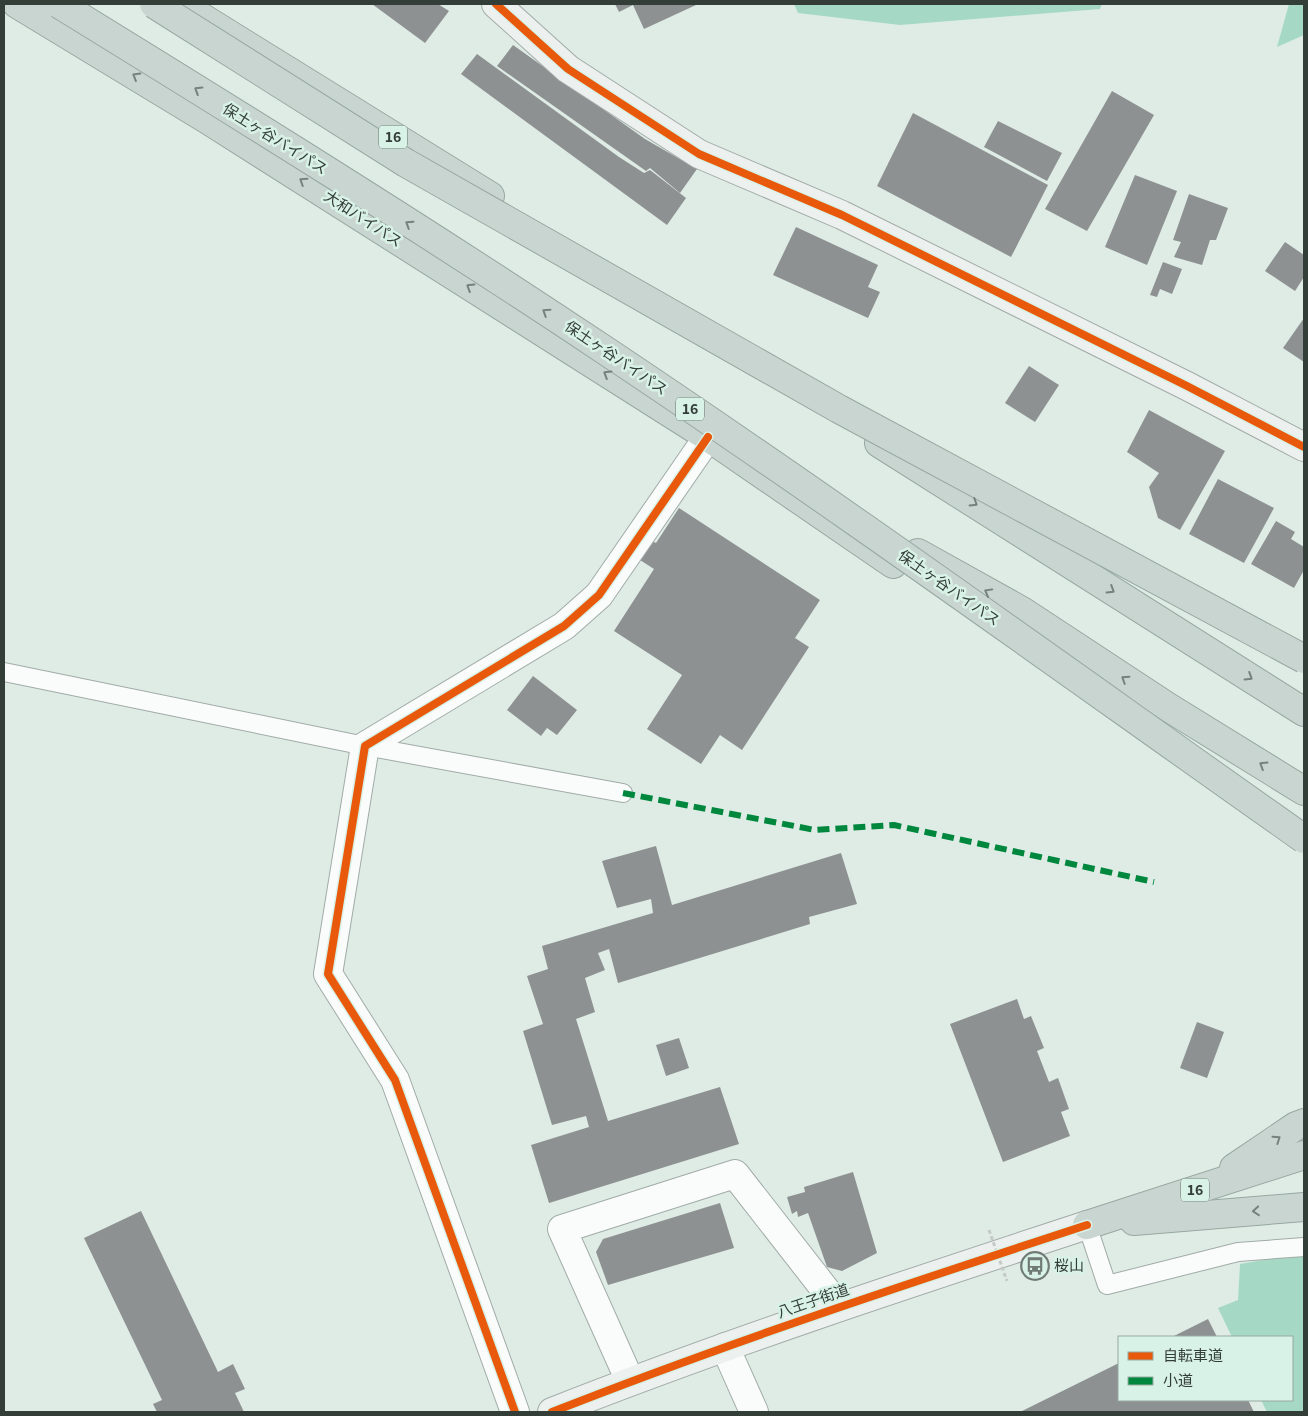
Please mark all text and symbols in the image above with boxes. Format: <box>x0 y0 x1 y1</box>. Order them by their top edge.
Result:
one-way arrow <box>132 73 141 82</box>
one-way arrow <box>195 87 204 96</box>
street label: 保土ヶ谷バイパス <box>219 97 332 178</box>
road number: 16 <box>379 125 407 148</box>
one-way arrow <box>300 178 309 187</box>
street label: 大和バイパス <box>320 185 407 251</box>
one-way arrow <box>406 221 415 230</box>
one-way arrow <box>466 284 475 293</box>
one-way arrow <box>542 309 552 318</box>
street label: 保土ヶ谷バイパス <box>561 315 672 399</box>
one-way arrow <box>604 370 613 380</box>
road number: 16 <box>676 398 704 420</box>
one-way arrow <box>969 497 978 507</box>
street label: 保土ヶ谷バイパス <box>895 544 1005 630</box>
one-way arrow <box>1106 584 1115 593</box>
one-way arrow <box>984 588 993 598</box>
one-way arrow <box>1243 671 1252 680</box>
one-way arrow <box>1121 676 1131 685</box>
one-way arrow <box>1259 762 1268 771</box>
one-way arrow <box>1271 1136 1281 1145</box>
road number: 16 <box>1181 1178 1209 1202</box>
one-way arrow <box>1251 1205 1259 1216</box>
bus stop icon: 桜山 <box>1020 1251 1050 1281</box>
place label: 桜山 <box>1054 1254 1084 1275</box>
street label: 八王子街道 <box>774 1277 851 1322</box>
legend <box>1118 1336 1293 1401</box>
text: 自転車道 <box>1163 1344 1223 1365</box>
text: 小道 <box>1163 1369 1193 1390</box>

